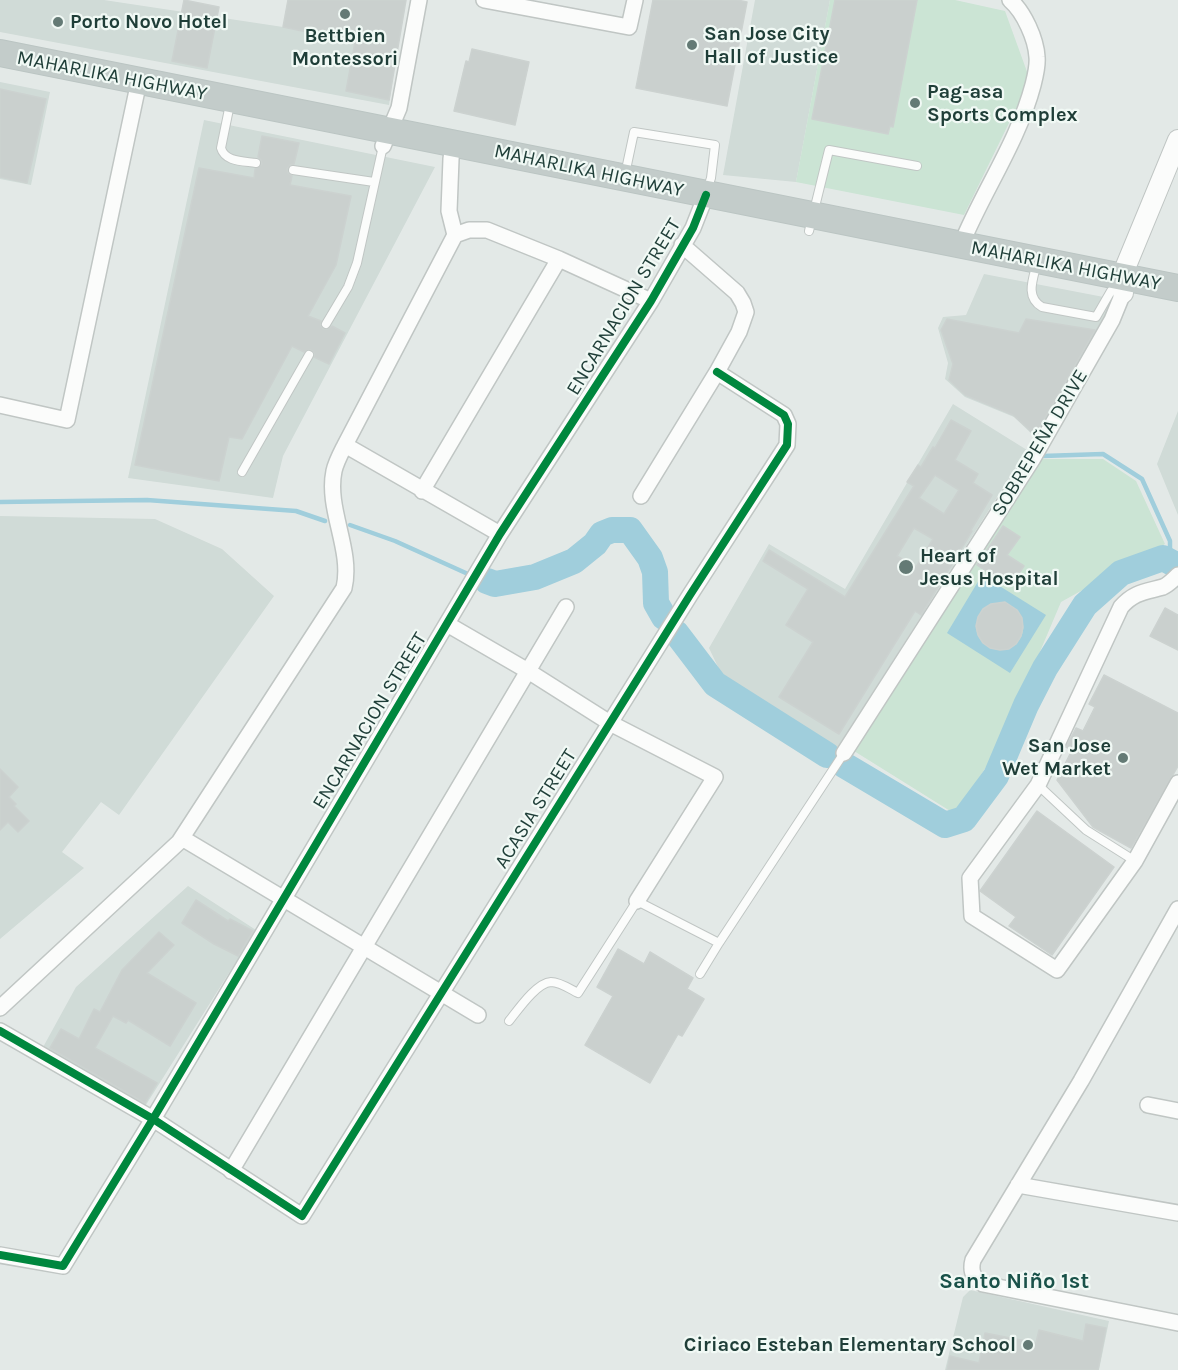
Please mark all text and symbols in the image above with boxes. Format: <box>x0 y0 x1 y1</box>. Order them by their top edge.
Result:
marker: Bettbien Montessori <box>338 7 352 21</box>
place label: Porto Novo Hotel <box>70 10 227 34</box>
marker: Porto Novo Hotel <box>51 15 65 29</box>
place label: San Jose City Hall of Justice <box>704 22 838 69</box>
place label: Bettbien Montessori <box>292 24 398 71</box>
marker: San Jose City Hall of Justice <box>685 38 699 52</box>
street label: MAHARLIKA HIGHWAY <box>15 46 209 106</box>
place label: Pag-asa Sports Complex <box>927 80 1078 127</box>
marker: Pag-asa Sports Complex <box>908 96 922 110</box>
street label: MAHARLIKA HIGHWAY <box>492 139 686 203</box>
street label: ENCARNACION STREET <box>562 214 686 400</box>
street label: MAHARLIKA HIGHWAY <box>969 236 1163 296</box>
street label: SOBREPEÑA DRIVE <box>987 365 1093 521</box>
place label: Heart of Jesus Hospital <box>920 544 1059 591</box>
marker: Heart of Jesus Hospital <box>897 558 915 576</box>
street label: ENCARNACION STREET <box>308 628 432 814</box>
place label: San Jose Wet Market <box>1002 734 1111 781</box>
street label: ACASIA STREET <box>490 745 582 873</box>
marker: San Jose Wet Market <box>1116 751 1130 765</box>
district label: Santo Niño 1st <box>939 1269 1089 1295</box>
place label: Ciriaco Esteban Elementary School <box>684 1333 1016 1357</box>
marker: Ciriaco Esteban Elementary School <box>1021 1338 1035 1352</box>

